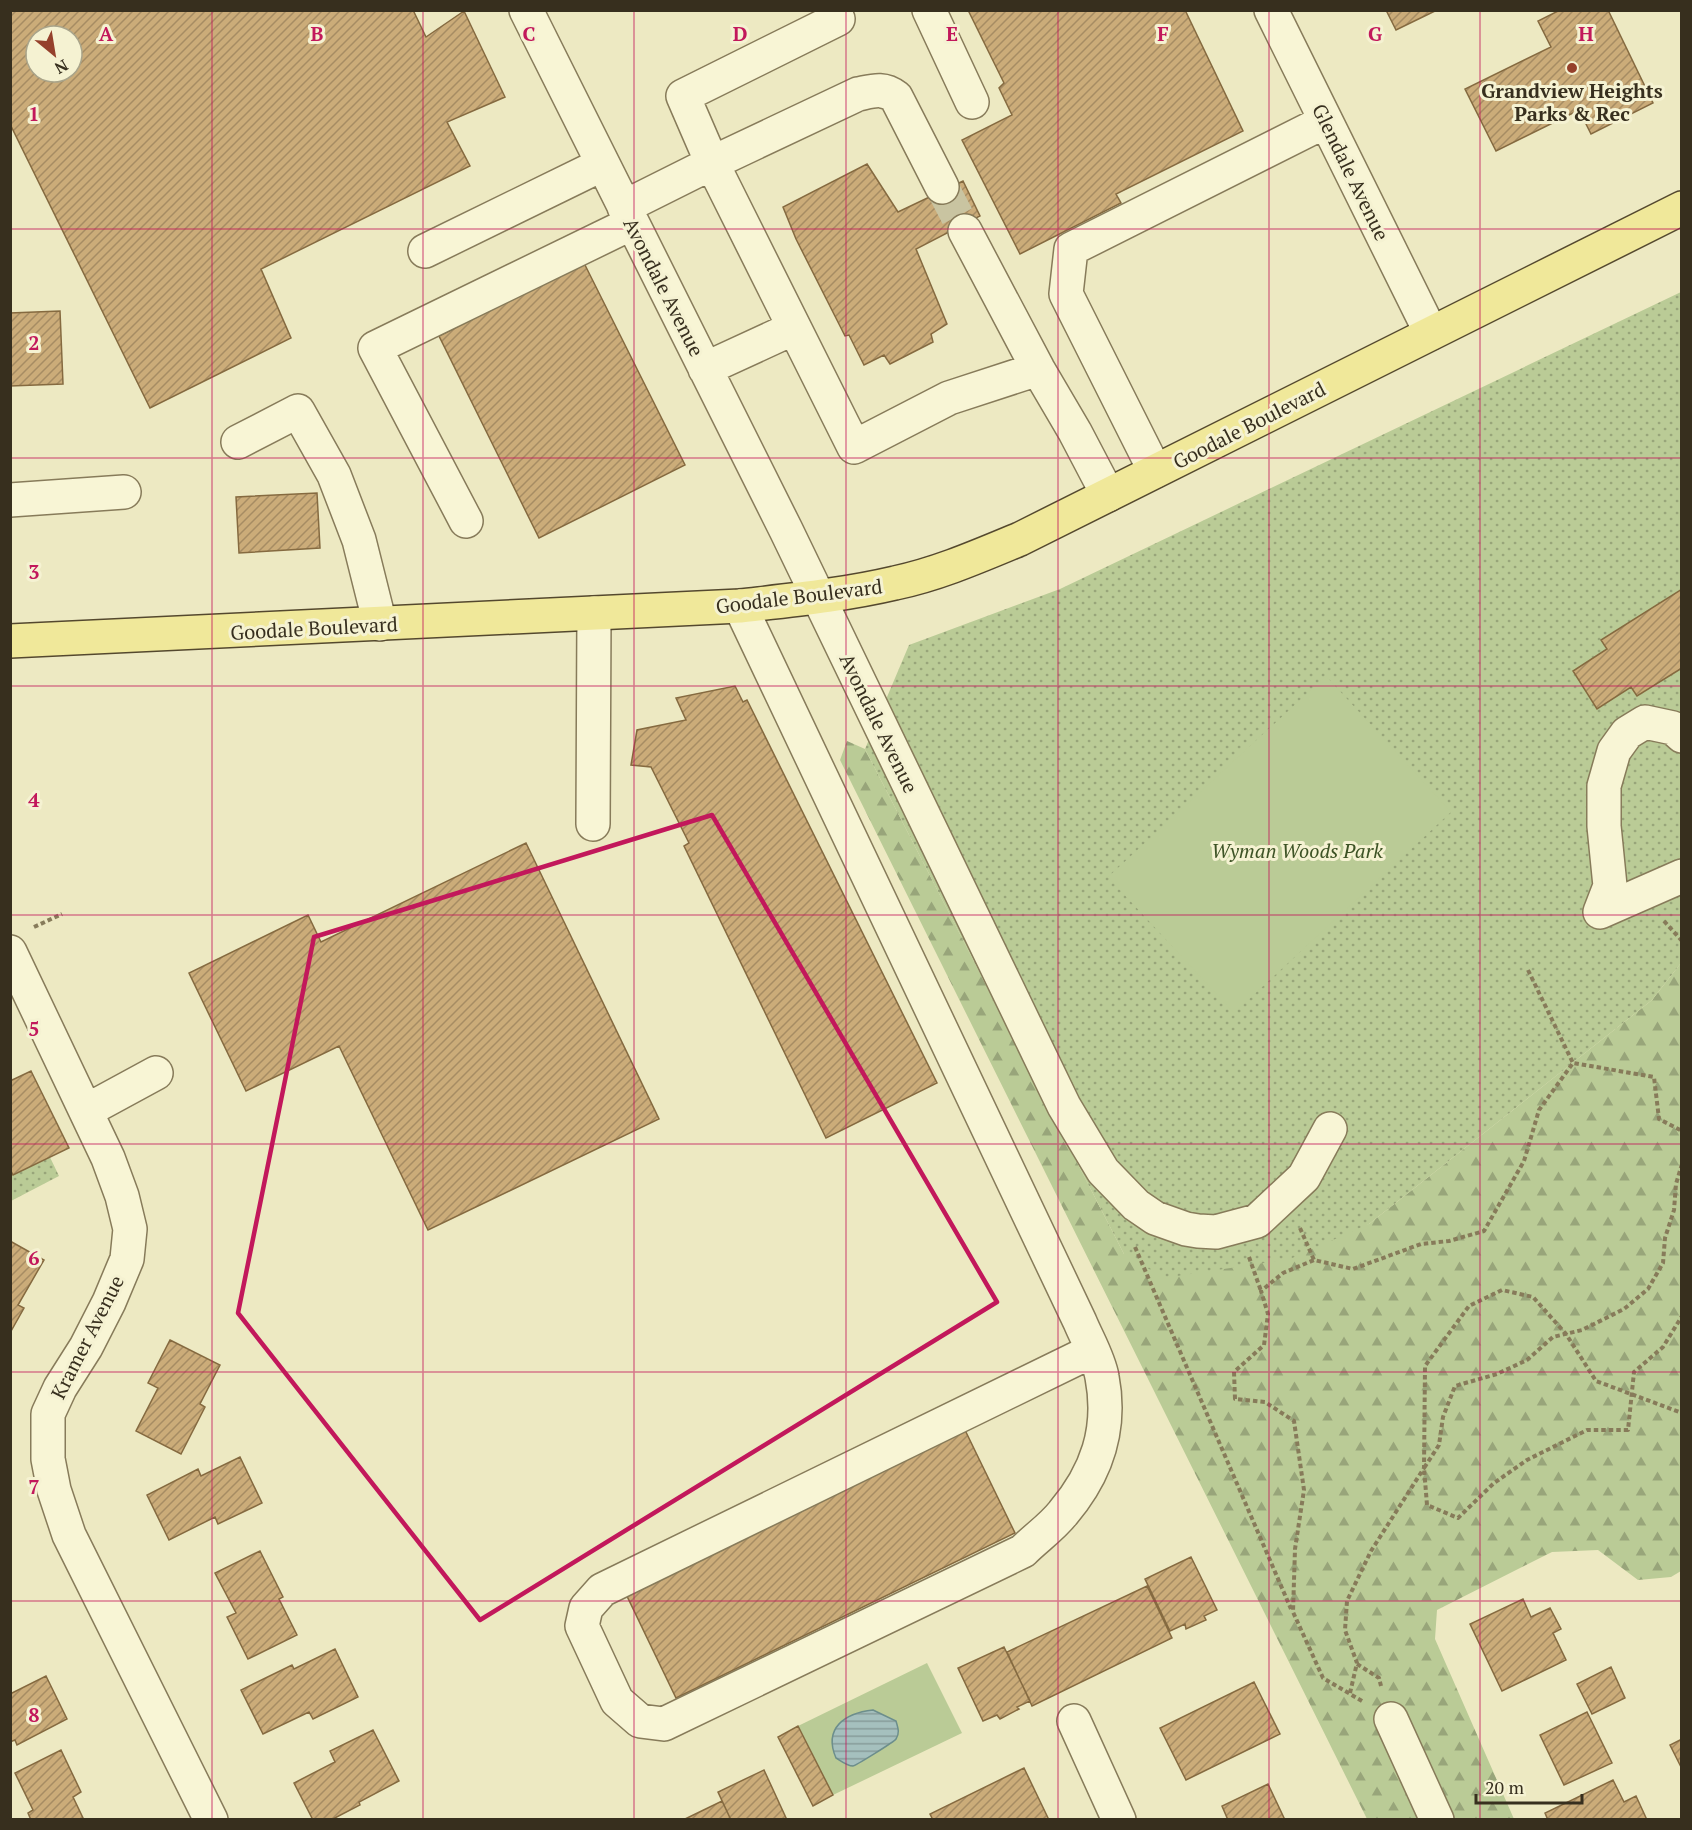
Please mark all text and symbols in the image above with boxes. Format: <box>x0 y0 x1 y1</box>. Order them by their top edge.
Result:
text: A <box>99 20 114 47</box>
text: B <box>311 20 324 47</box>
text: C <box>522 20 536 47</box>
text: D <box>733 20 747 47</box>
text: E <box>946 20 958 47</box>
text: F <box>1157 20 1169 47</box>
text: G <box>1368 20 1382 47</box>
text: H <box>1578 20 1594 47</box>
north arrow <box>24 24 84 84</box>
text: N <box>51 54 72 80</box>
marker: Grandview Heights Parks & Rec <box>1565 61 1579 75</box>
place label: Grandview Heights Parks & Rec <box>1481 77 1663 127</box>
street label: Glendale Avenue <box>1306 99 1396 245</box>
text: 1 <box>28 100 40 127</box>
street label: Avondale Avenue <box>617 213 711 361</box>
text: 2 <box>28 329 40 356</box>
street label: Goodale Boulevard <box>1168 375 1330 475</box>
text: 3 <box>28 558 40 585</box>
street label: Goodale Boulevard <box>714 572 884 620</box>
street label: Goodale Boulevard <box>230 610 398 646</box>
street label: Avondale Avenue <box>834 649 924 797</box>
text: 4 <box>28 786 40 813</box>
park label: Wyman Woods Park <box>1211 837 1383 864</box>
text: 5 <box>28 1015 40 1042</box>
text: 6 <box>28 1244 40 1271</box>
street label: Kramer Avenue <box>44 1270 130 1404</box>
text: 7 <box>28 1473 40 1500</box>
text: 8 <box>28 1701 40 1728</box>
scale bar <box>1476 1767 1582 1805</box>
text: 20 m <box>1485 1775 1525 1799</box>

